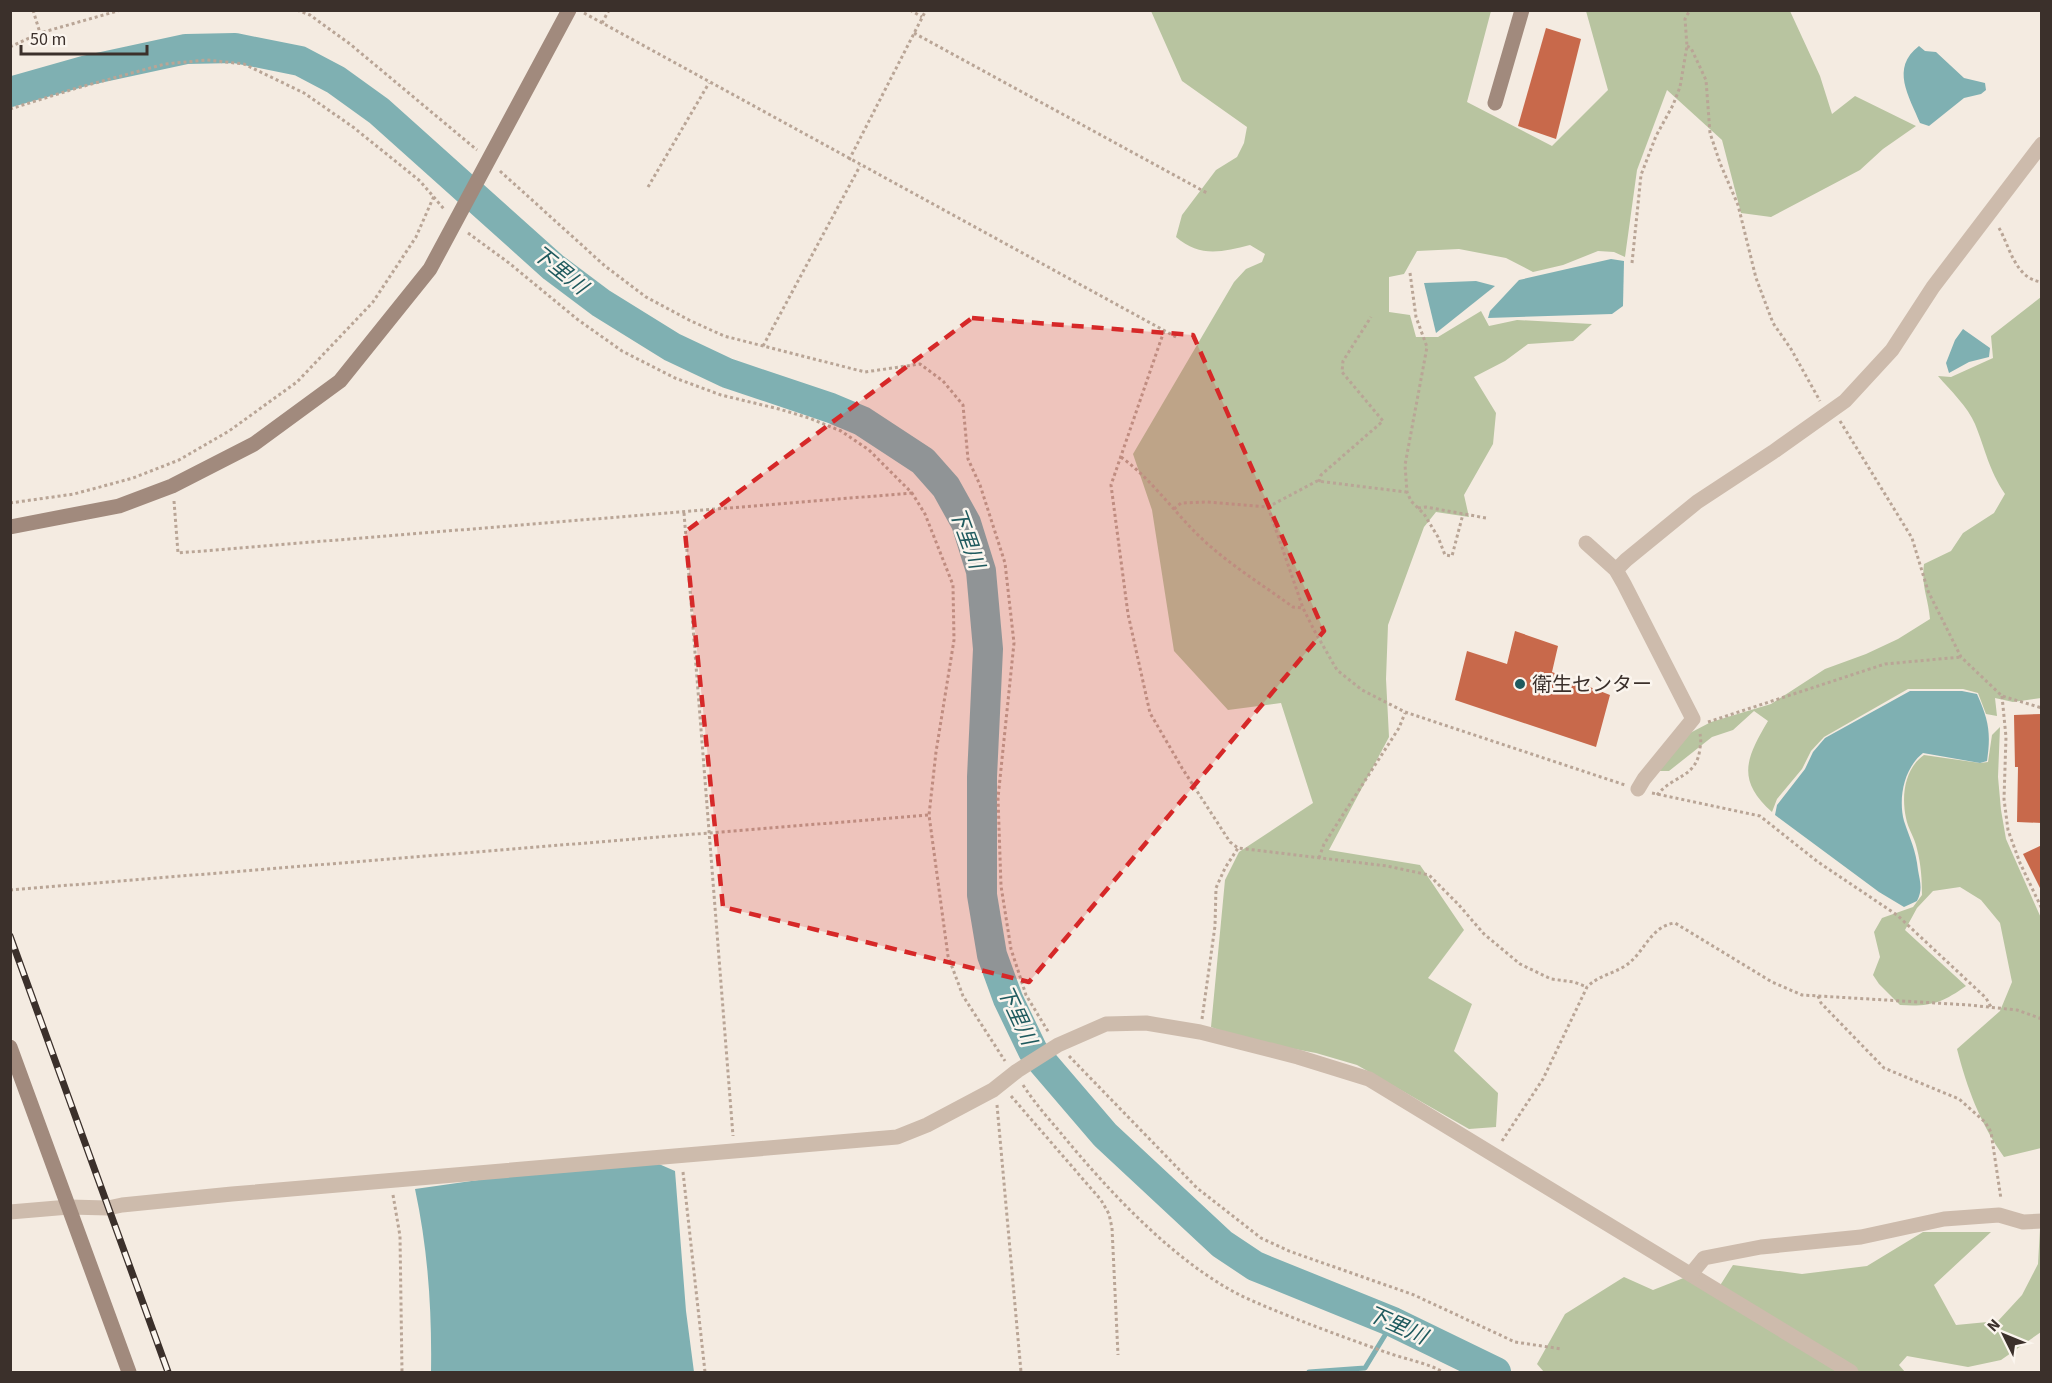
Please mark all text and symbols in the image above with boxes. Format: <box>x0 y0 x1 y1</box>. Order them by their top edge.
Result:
scale bar <box>21 18 147 56</box>
text: 50 m <box>30 27 66 52</box>
water label: 下里川 <box>526 239 595 303</box>
water label: 下里川 <box>942 503 993 575</box>
place label: 衛生センター <box>1532 671 1652 699</box>
marker: 衛生センター <box>1513 677 1527 691</box>
water label: 下里川 <box>990 980 1045 1052</box>
water label: 下里川 <box>1362 1298 1434 1352</box>
north arrow <box>1974 1305 2034 1365</box>
text: N <box>1982 1314 2005 1337</box>

